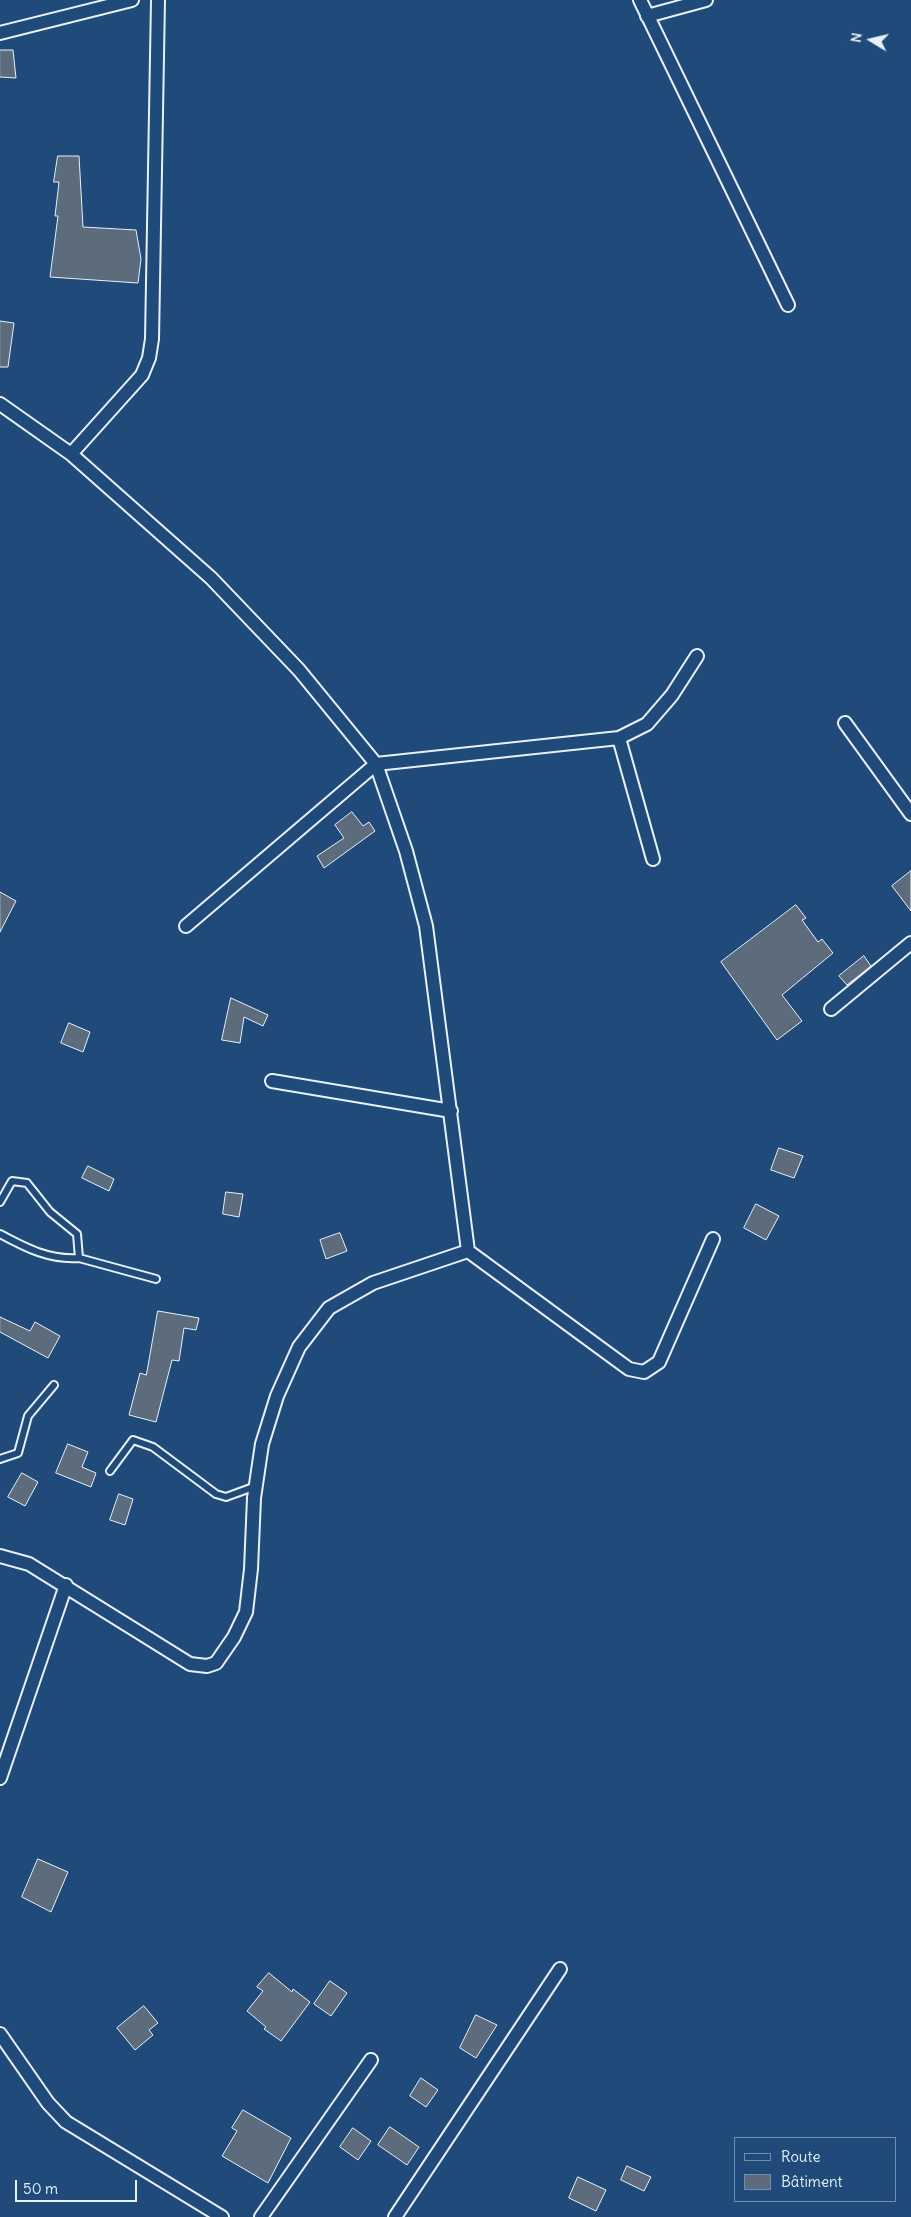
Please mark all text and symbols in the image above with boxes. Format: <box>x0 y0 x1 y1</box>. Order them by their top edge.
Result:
north arrow <box>846 15 896 65</box>
text: N <box>847 31 866 44</box>
legend <box>734 2137 896 2202</box>
text: Route <box>781 2147 821 2166</box>
scale bar <box>18 2170 140 2202</box>
text: Bâtiment <box>781 2172 843 2191</box>
text: 50 m <box>23 2179 58 2198</box>

